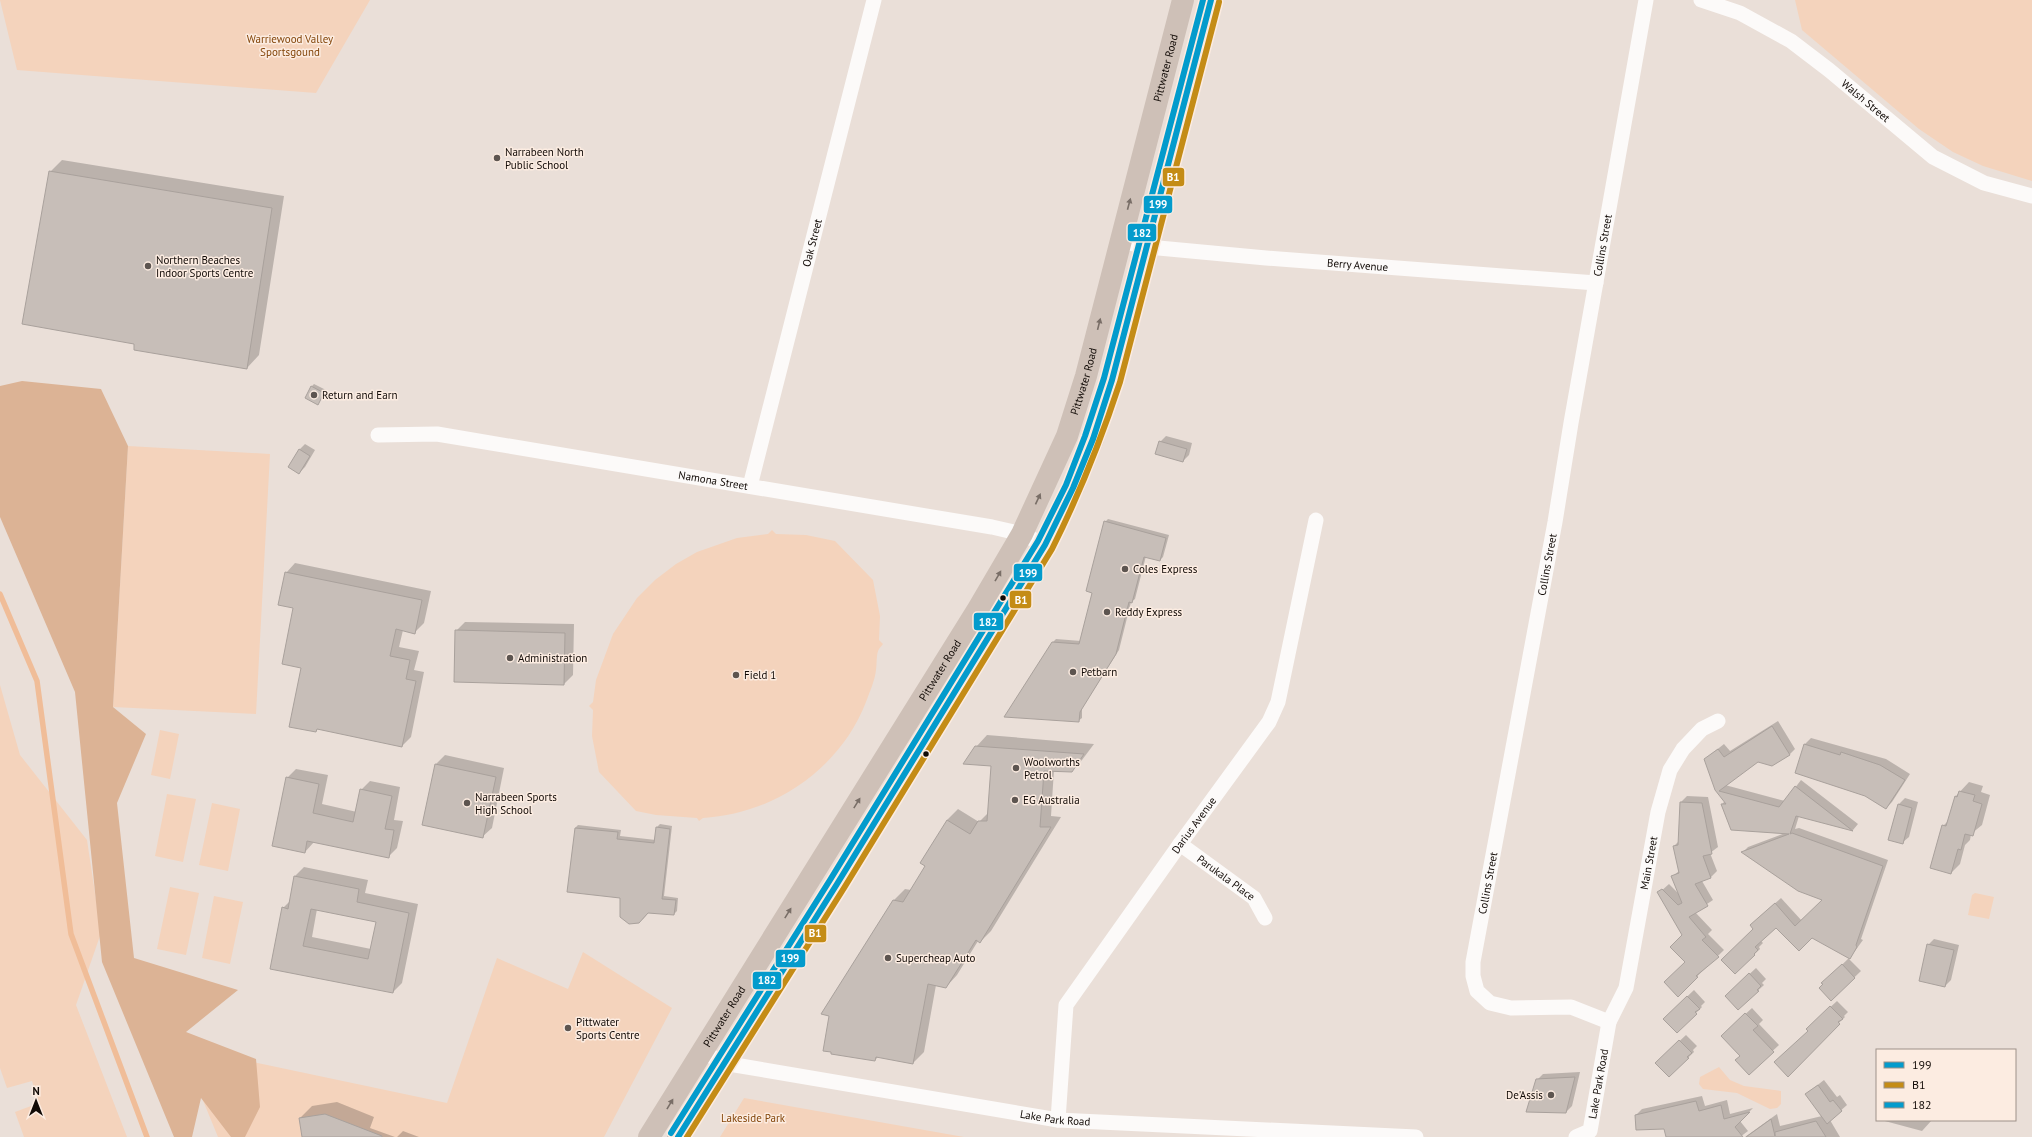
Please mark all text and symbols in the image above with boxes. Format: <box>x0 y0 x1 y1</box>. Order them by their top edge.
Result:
park label: Warriewood Valley Sportsgound <box>247 32 334 59</box>
street label: Pittwater Road <box>1150 33 1181 103</box>
street label: Walsh Street <box>1839 76 1893 125</box>
place label: Narrabeen North Public School <box>505 145 584 172</box>
marker: Narrabeen North Public School <box>492 153 502 163</box>
line badge: B1 <box>1162 167 1185 187</box>
text: B1 <box>1167 170 1179 184</box>
line badge: 199 <box>1143 195 1173 214</box>
one-way arrow <box>1127 197 1133 210</box>
text: 199 <box>1149 197 1167 211</box>
street label: Collins Street <box>1590 213 1615 278</box>
street label: Oak Street <box>799 217 825 268</box>
line badge: 182 <box>1127 223 1157 242</box>
text: 182 <box>1133 226 1151 240</box>
place label: Northern Beaches Indoor Sports Centre <box>156 253 254 280</box>
street label: Berry Avenue <box>1327 256 1389 274</box>
marker: Northern Beaches Indoor Sports Centre <box>143 261 153 271</box>
one-way arrow <box>1096 318 1102 331</box>
street label: Pittwater Road <box>1067 346 1100 417</box>
place label: Return and Earn <box>322 388 397 402</box>
marker: Return and Earn <box>309 390 319 400</box>
street label: Namona Street <box>677 468 749 493</box>
one-way arrow <box>1035 493 1041 505</box>
street label: Collins Street <box>1534 532 1560 597</box>
place label: Coles Express <box>1133 562 1198 576</box>
line badge: 199 <box>1013 563 1043 582</box>
marker: Coles Express <box>1120 564 1130 574</box>
text: 199 <box>1019 566 1037 580</box>
one-way arrow <box>994 570 1001 581</box>
line badge: B1 <box>1009 590 1032 609</box>
unlabelled marker <box>998 593 1008 603</box>
text: B1 <box>1015 593 1027 607</box>
place label: Reddy Express <box>1115 605 1183 619</box>
marker: Reddy Express <box>1102 607 1112 617</box>
line badge: 182 <box>973 612 1004 631</box>
text: 182 <box>979 615 997 629</box>
street label: Pittwater Road <box>916 637 964 703</box>
place label: Administration <box>518 651 587 665</box>
marker: Administration <box>505 653 515 663</box>
place label: Petbarn <box>1081 665 1117 679</box>
marker: Petbarn <box>1068 667 1078 677</box>
place label: Field 1 <box>744 668 776 682</box>
marker: Field 1 <box>731 670 741 680</box>
unlabelled marker <box>921 749 931 759</box>
place label: Woolworths Petrol <box>1024 755 1080 782</box>
marker: Woolworths Petrol <box>1011 763 1021 773</box>
place label: Narrabeen Sports High School <box>475 790 557 817</box>
place label: EG Australia <box>1023 793 1080 807</box>
street label: Darius Avenue <box>1168 794 1219 856</box>
marker: EG Australia <box>1010 795 1020 805</box>
marker: Narrabeen Sports High School <box>462 798 472 808</box>
one-way arrow <box>853 798 861 808</box>
street label: Main Street <box>1637 835 1661 891</box>
street label: Collins Street <box>1475 851 1500 915</box>
street label: Parukala Place <box>1194 852 1258 904</box>
one-way arrow <box>784 907 791 919</box>
line badge: B1 <box>804 924 827 943</box>
text: B1 <box>809 926 821 940</box>
line badge: 199 <box>775 949 806 968</box>
text: 199 <box>781 951 799 965</box>
place label: Supercheap Auto <box>896 951 976 965</box>
marker: Supercheap Auto <box>883 953 893 963</box>
line badge: 182 <box>752 971 782 990</box>
text: 182 <box>758 973 776 987</box>
street label: Pittwater Road <box>700 983 748 1050</box>
place label: Pittwater Sports Centre <box>576 1015 640 1042</box>
marker: Pittwater Sports Centre <box>563 1023 573 1033</box>
street label: Lake Park Road <box>1585 1048 1611 1120</box>
legend <box>1876 1049 2016 1121</box>
text: 199 <box>1912 1057 1932 1072</box>
text: B1 <box>1912 1077 1926 1092</box>
north arrow <box>16 1081 56 1121</box>
text: N <box>32 1084 40 1098</box>
place label: De'Assis <box>1506 1088 1543 1102</box>
marker: De'Assis <box>1546 1090 1556 1100</box>
text: 182 <box>1912 1097 1932 1112</box>
one-way arrow <box>666 1098 673 1110</box>
street label: Lake Park Road <box>1019 1107 1091 1129</box>
park label: Lakeside Park <box>721 1111 786 1125</box>

